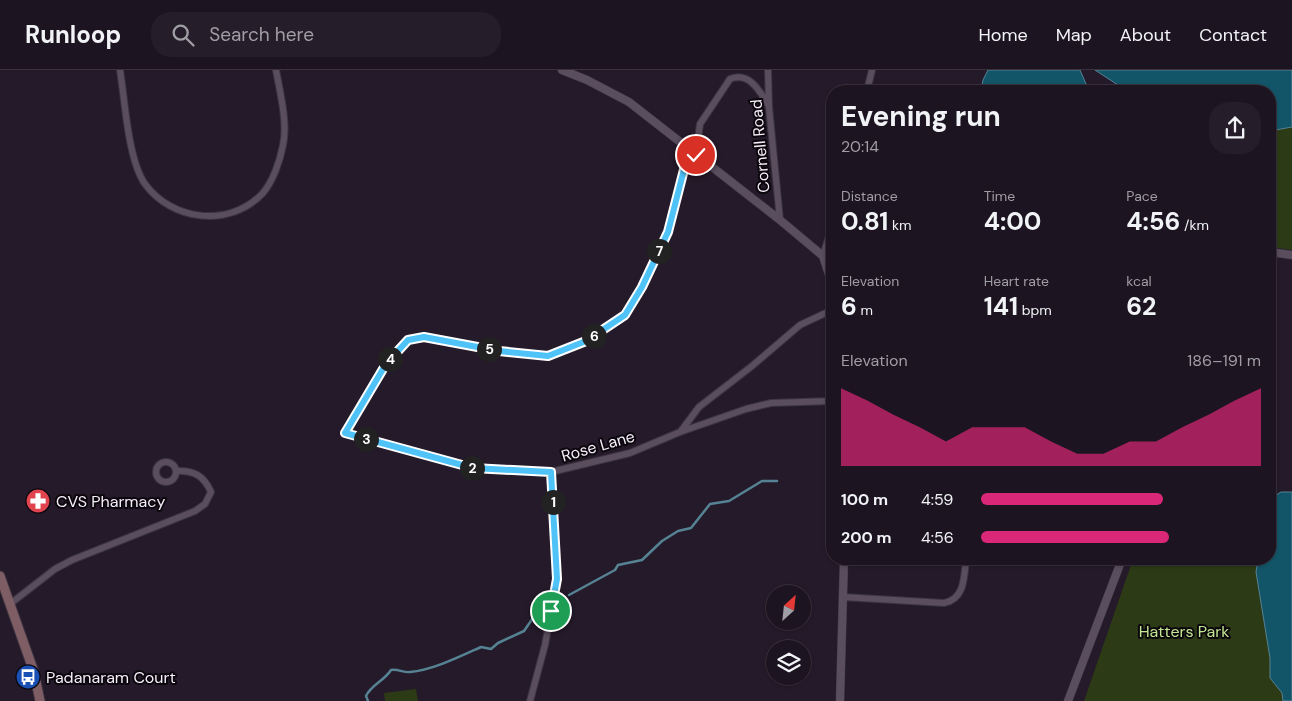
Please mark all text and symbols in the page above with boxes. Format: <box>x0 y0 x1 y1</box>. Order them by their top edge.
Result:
search box <box>151 12 501 57</box>
text: Runloop <box>25 19 121 50</box>
icon: search <box>169 21 197 49</box>
text: Search here <box>209 22 314 47</box>
text: Home <box>978 23 1028 47</box>
text: Map <box>1056 23 1092 47</box>
text: About <box>1120 23 1171 47</box>
text: Contact <box>1199 23 1267 47</box>
street label: Cornell Road <box>745 98 775 194</box>
text: Evening run <box>841 98 1001 135</box>
button: share <box>1209 102 1261 154</box>
pin <box>675 134 717 176</box>
text: 20:14 <box>841 136 879 157</box>
icon: check <box>682 141 710 169</box>
text: Distance <box>841 187 898 205</box>
text: Time <box>984 187 1015 205</box>
text: Pace <box>1126 187 1158 205</box>
text: 0.81 <box>841 205 888 238</box>
text: 4:00 <box>984 205 1041 238</box>
text: 4:56 <box>1126 205 1180 238</box>
text: km <box>888 216 912 234</box>
text: /km <box>1180 216 1209 234</box>
pin: 7 <box>646 238 672 264</box>
text: 7 <box>656 242 663 260</box>
text: Elevation <box>841 272 899 290</box>
text: Heart rate <box>984 272 1049 290</box>
text: kcal <box>1126 272 1152 290</box>
text: 6 <box>841 290 857 323</box>
text: 141 <box>984 290 1018 323</box>
text: 62 <box>1126 290 1156 323</box>
text: m <box>857 301 873 319</box>
text: bpm <box>1018 301 1052 319</box>
pin: 6 <box>582 324 606 348</box>
text: 6 <box>590 327 599 345</box>
pin: 5 <box>476 336 502 362</box>
text: 5 <box>485 340 494 358</box>
pin: 4 <box>378 346 402 372</box>
text: 4 <box>386 350 395 368</box>
text: Elevation <box>841 350 908 371</box>
text: 186–191 m <box>1187 350 1261 371</box>
pin: 3 <box>354 426 378 452</box>
street label: Rose Lane <box>559 426 637 466</box>
text: 3 <box>362 430 371 448</box>
pin: 2 <box>460 456 484 480</box>
text: 2 <box>468 459 477 477</box>
pharmacy icon: CVS Pharmacy <box>25 488 51 514</box>
text: 100 m <box>841 489 888 510</box>
text: 4:59 <box>921 489 953 510</box>
pin: 1 <box>540 490 566 514</box>
place label: CVS Pharmacy <box>56 491 165 512</box>
text: 1 <box>551 493 556 511</box>
text: 200 m <box>841 527 892 548</box>
text: 4:56 <box>921 527 954 548</box>
north arrow <box>766 585 811 630</box>
map controls <box>766 585 811 685</box>
pin <box>530 590 572 632</box>
icon: arrive <box>537 597 565 625</box>
park label: Hatters Park <box>1139 621 1229 642</box>
button: layers <box>766 640 811 685</box>
bus stop icon: Padanaram Court <box>15 664 41 690</box>
place label: Padanaram Court <box>46 667 176 688</box>

